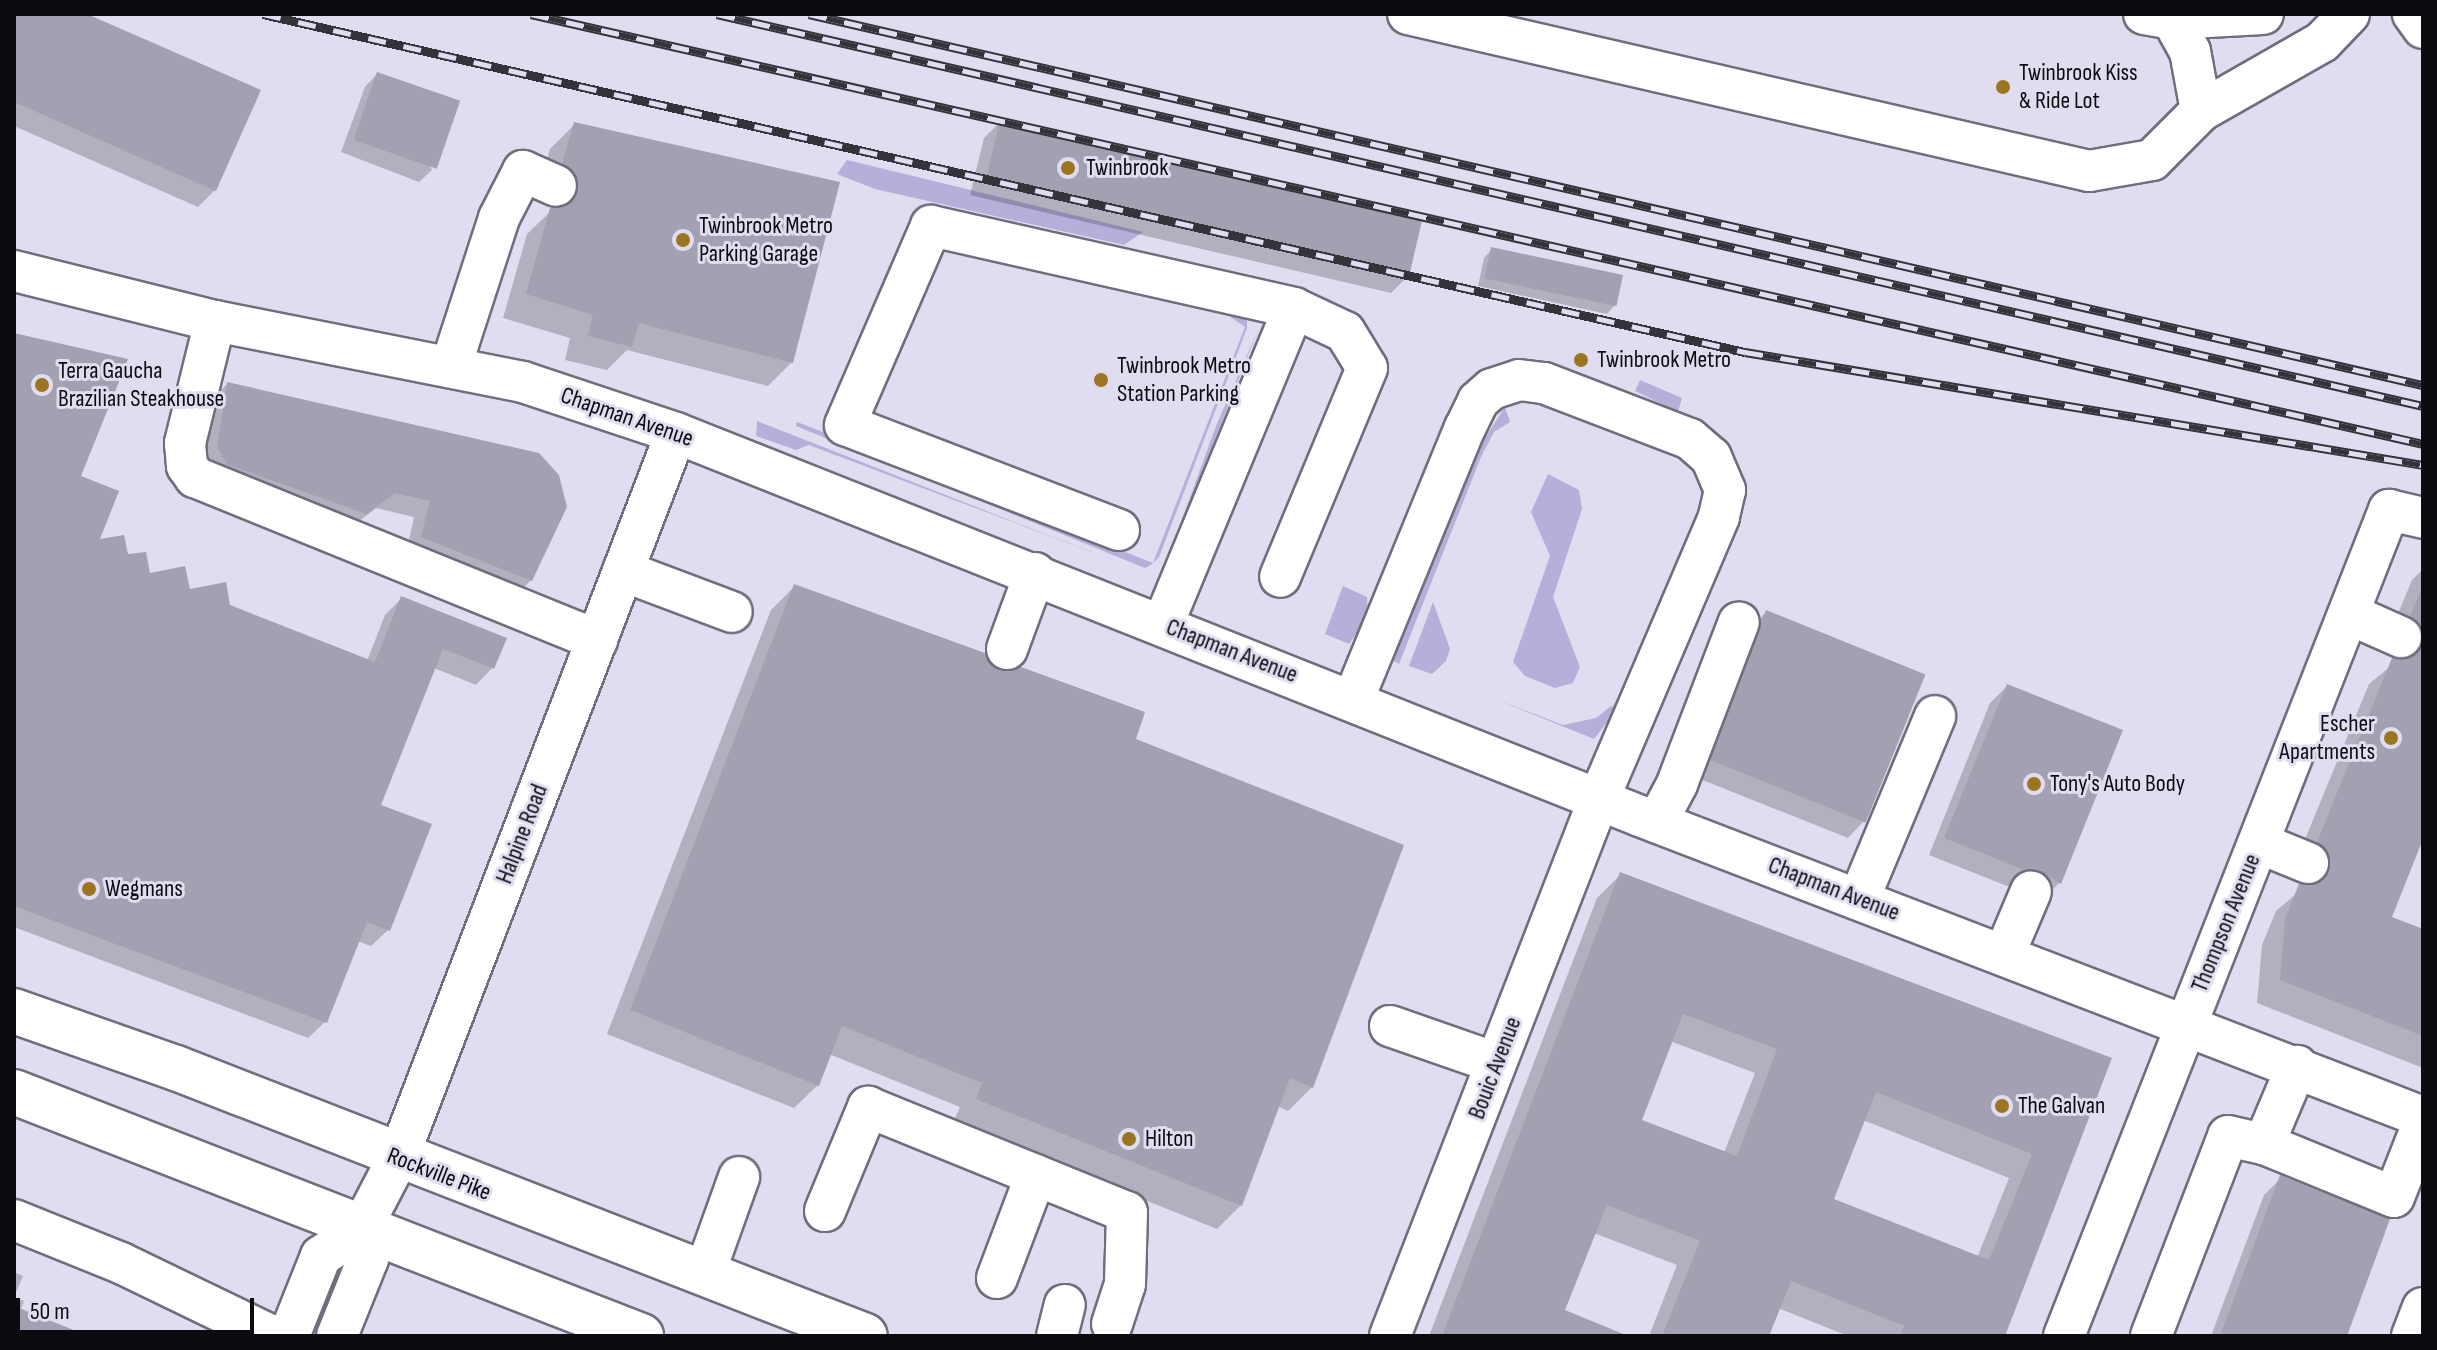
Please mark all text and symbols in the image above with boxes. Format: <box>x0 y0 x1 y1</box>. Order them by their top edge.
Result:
place label: Twinbrook Kiss & Ride Lot <box>2019 59 2138 115</box>
marker: Twinbrook Kiss & Ride Lot <box>1994 78 2012 96</box>
place label: Twinbrook <box>1086 154 1168 182</box>
marker: Twinbrook <box>1057 157 1079 179</box>
place label: Twinbrook Metro Parking Garage <box>699 212 833 268</box>
marker: Twinbrook Metro Parking Garage <box>674 231 692 249</box>
place label: Twinbrook Metro <box>1597 346 1731 374</box>
marker: Twinbrook Metro <box>1572 351 1590 369</box>
place label: Twinbrook Metro Station Parking <box>1117 352 1251 408</box>
place label: Terra Gaucha Brazilian Steakhouse <box>58 357 224 413</box>
marker: Twinbrook Metro Station Parking <box>1092 371 1110 389</box>
marker: Terra Gaucha Brazilian Steakhouse <box>33 376 51 394</box>
street label: Chapman Avenue <box>557 381 697 453</box>
street label: Chapman Avenue <box>1162 613 1302 689</box>
place label: Escher Apartments <box>2279 710 2375 766</box>
marker: Escher Apartments <box>2382 729 2400 747</box>
place label: Tony's Auto Body <box>2050 770 2185 798</box>
marker: Tony's Auto Body <box>2025 775 2043 793</box>
street label: Halpine Road <box>490 780 554 888</box>
street label: Thompson Avenue <box>2185 850 2267 996</box>
street label: Chapman Avenue <box>1764 851 1904 927</box>
place label: Wegmans <box>105 875 183 903</box>
marker: Wegmans <box>80 880 98 898</box>
street label: Bouic Avenue <box>1462 1013 1528 1123</box>
place label: The Galvan <box>2018 1092 2105 1120</box>
marker: The Galvan <box>1993 1097 2011 1115</box>
place label: Hilton <box>1145 1125 1193 1153</box>
marker: Hilton <box>1120 1130 1138 1148</box>
street label: Rockville Pike <box>383 1141 495 1207</box>
scale bar <box>20 1282 258 1332</box>
text: 50 m <box>30 1297 70 1326</box>

